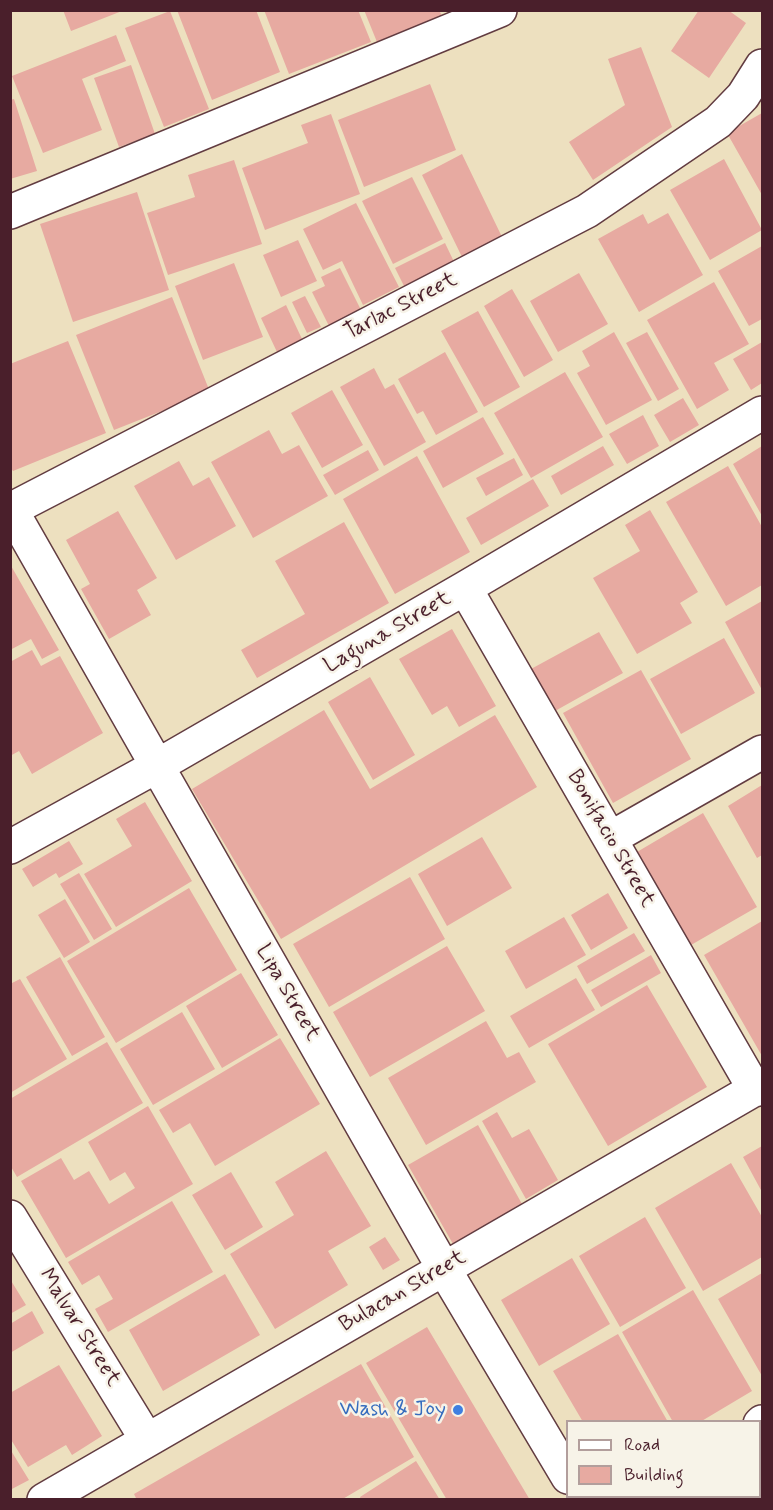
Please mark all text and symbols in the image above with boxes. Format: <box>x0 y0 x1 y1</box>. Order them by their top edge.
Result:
street label: Tarlac Street <box>340 267 462 347</box>
street label: Laguna Street <box>320 586 456 680</box>
street label: Bonifacio Street <box>560 766 660 912</box>
street label: Lipa Street <box>249 940 325 1046</box>
street label: Bulacan Street <box>335 1245 471 1339</box>
street label: Malvar Street <box>32 1264 126 1392</box>
place label: Wash & Joy <box>340 1397 446 1423</box>
marker: Wash & Joy <box>451 1403 465 1417</box>
legend <box>566 1420 761 1498</box>
text: Road <box>624 1433 660 1457</box>
text: Building <box>624 1463 684 1487</box>

